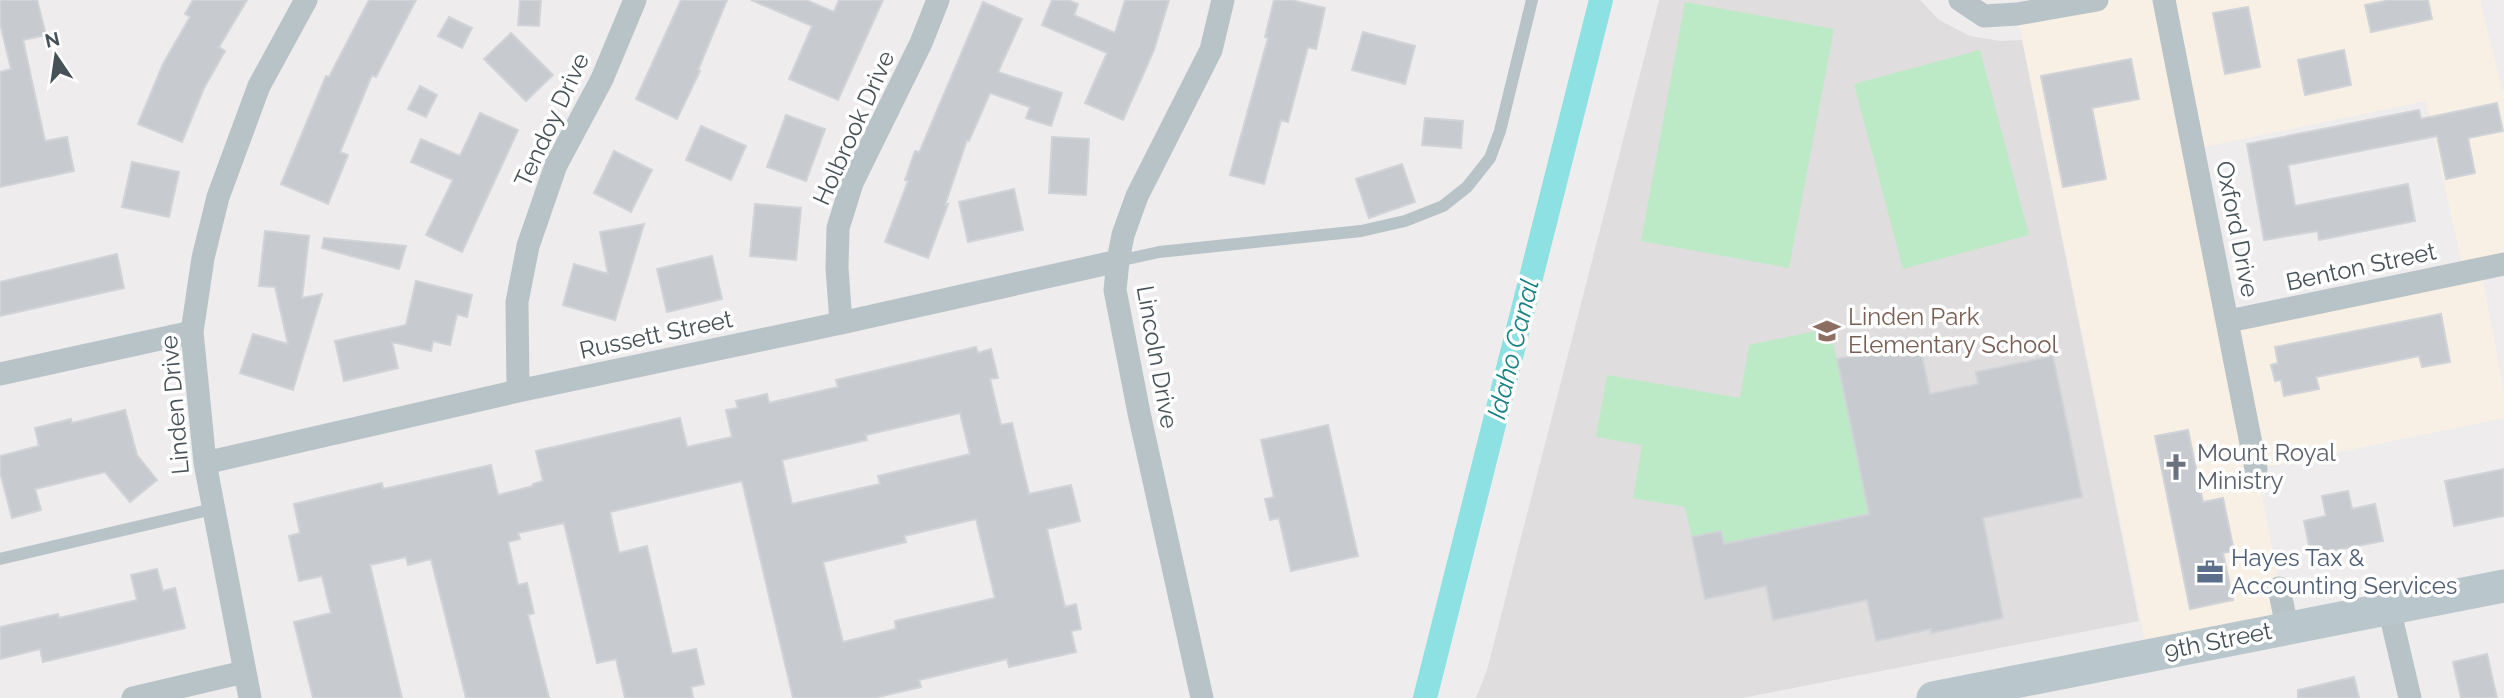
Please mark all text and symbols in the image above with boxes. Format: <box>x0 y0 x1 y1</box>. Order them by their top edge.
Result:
north arrow <box>21 21 91 91</box>
text: N <box>43 27 62 52</box>
street label: Holbrook Drive <box>807 46 901 209</box>
street label: Tendoy Drive <box>508 48 595 191</box>
street label: Oxford Drive <box>2210 158 2265 299</box>
street label: Benton Street <box>2283 236 2439 297</box>
water label: Idaho Canal <box>1481 276 1545 422</box>
street label: Lincoln Drive <box>1131 283 1184 431</box>
place label: Linden Park Elementary School <box>1848 302 2059 359</box>
street label: Russett Street <box>577 304 735 365</box>
school or university icon: Linden Park Elementary School <box>1812 316 1842 346</box>
street label: Linden Drive <box>154 334 195 476</box>
place label: Mount Royal Ministry <box>2197 438 2336 495</box>
church icon: Mount Royal Ministry <box>2161 452 2191 482</box>
place label: Hayes Tax & Accounting Services <box>2231 543 2457 600</box>
office icon: Hayes Tax & Accounting Services <box>2195 557 2225 587</box>
street label: 9th Street <box>2162 616 2274 665</box>

